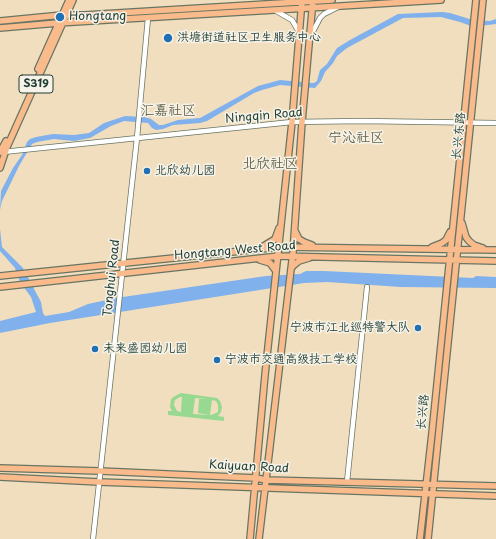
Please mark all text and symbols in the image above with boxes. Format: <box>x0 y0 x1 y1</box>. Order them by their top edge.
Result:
place label: Hongtang <box>69 10 126 24</box>
marker: Hongtang <box>54 11 66 23</box>
place label: 洪塘街道社区卫生服务中心 <box>177 31 321 45</box>
marker: 洪塘街道社区卫生服务中心 <box>162 32 174 44</box>
road number: S319 <box>19 75 53 93</box>
district label: 汇嘉社区 <box>140 103 196 119</box>
street label: Ningqin Road <box>225 105 303 127</box>
street label: 长兴东路 <box>449 111 469 161</box>
district label: 宁沁社区 <box>328 130 384 146</box>
district label: 北欣社区 <box>242 156 298 172</box>
place label: 北欣幼儿园 <box>155 164 215 178</box>
marker: 北欣幼儿园 <box>142 166 152 176</box>
street label: Tonghui Road <box>101 239 123 317</box>
street label: Hongtang West Road <box>174 239 296 263</box>
place label: 宁波市江北巡特警大队 <box>290 321 410 335</box>
marker: 宁波市江北巡特警大队 <box>413 323 423 333</box>
place label: 未来盛园幼儿园 <box>103 342 187 356</box>
marker: 未来盛园幼儿园 <box>90 344 100 354</box>
place label: 宁波市交通高级技工学校 <box>225 353 357 367</box>
marker: 宁波市交通高级技工学校 <box>212 355 222 365</box>
street label: 长兴路 <box>414 393 432 431</box>
street label: Kaiyuan Road <box>209 458 289 476</box>

